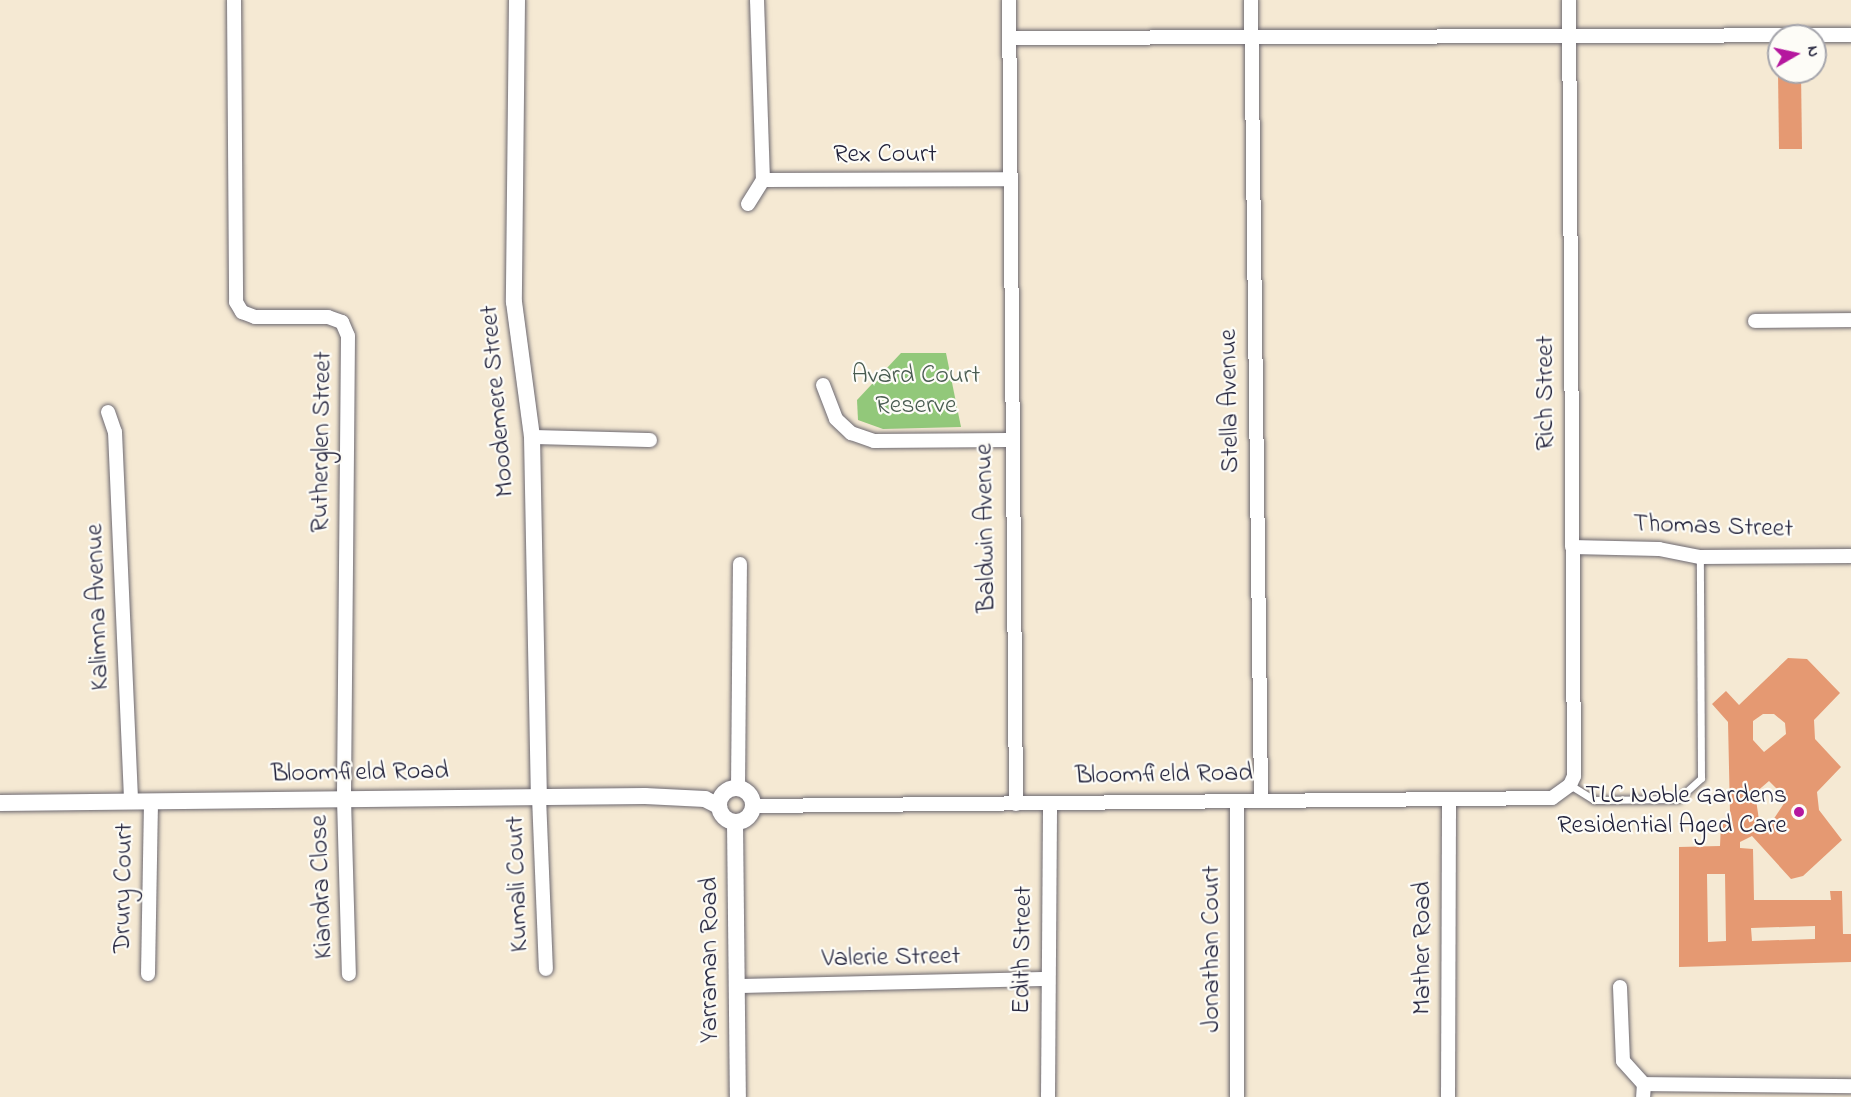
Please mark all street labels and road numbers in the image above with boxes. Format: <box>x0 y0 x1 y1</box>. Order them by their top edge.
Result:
street label: Rex Court <box>833 140 937 172</box>
street label: Moodemere Street <box>475 304 523 498</box>
street label: Stella Avenue <box>1214 329 1248 473</box>
street label: Rich Street <box>1531 336 1563 450</box>
street label: Rutherglen Street <box>306 351 340 533</box>
street label: Baldwin Avenue <box>970 443 1004 613</box>
street label: Thomas Street <box>1632 510 1794 546</box>
street label: Kalimna Avenue <box>80 523 118 691</box>
street label: Bloomfield Road <box>271 757 449 791</box>
street label: Bloomfield Road <box>1075 759 1253 793</box>
street label: Kiandra Close <box>305 814 341 960</box>
street label: Kumali Court <box>501 815 537 953</box>
street label: Drury Court <box>108 823 142 953</box>
street label: Jonathan Court <box>1197 866 1229 1032</box>
street label: Yarraman Road <box>695 877 727 1043</box>
street label: Mather Road <box>1408 881 1440 1015</box>
street label: Edith Street <box>1007 886 1041 1014</box>
street label: Valerie Street <box>821 942 961 976</box>

